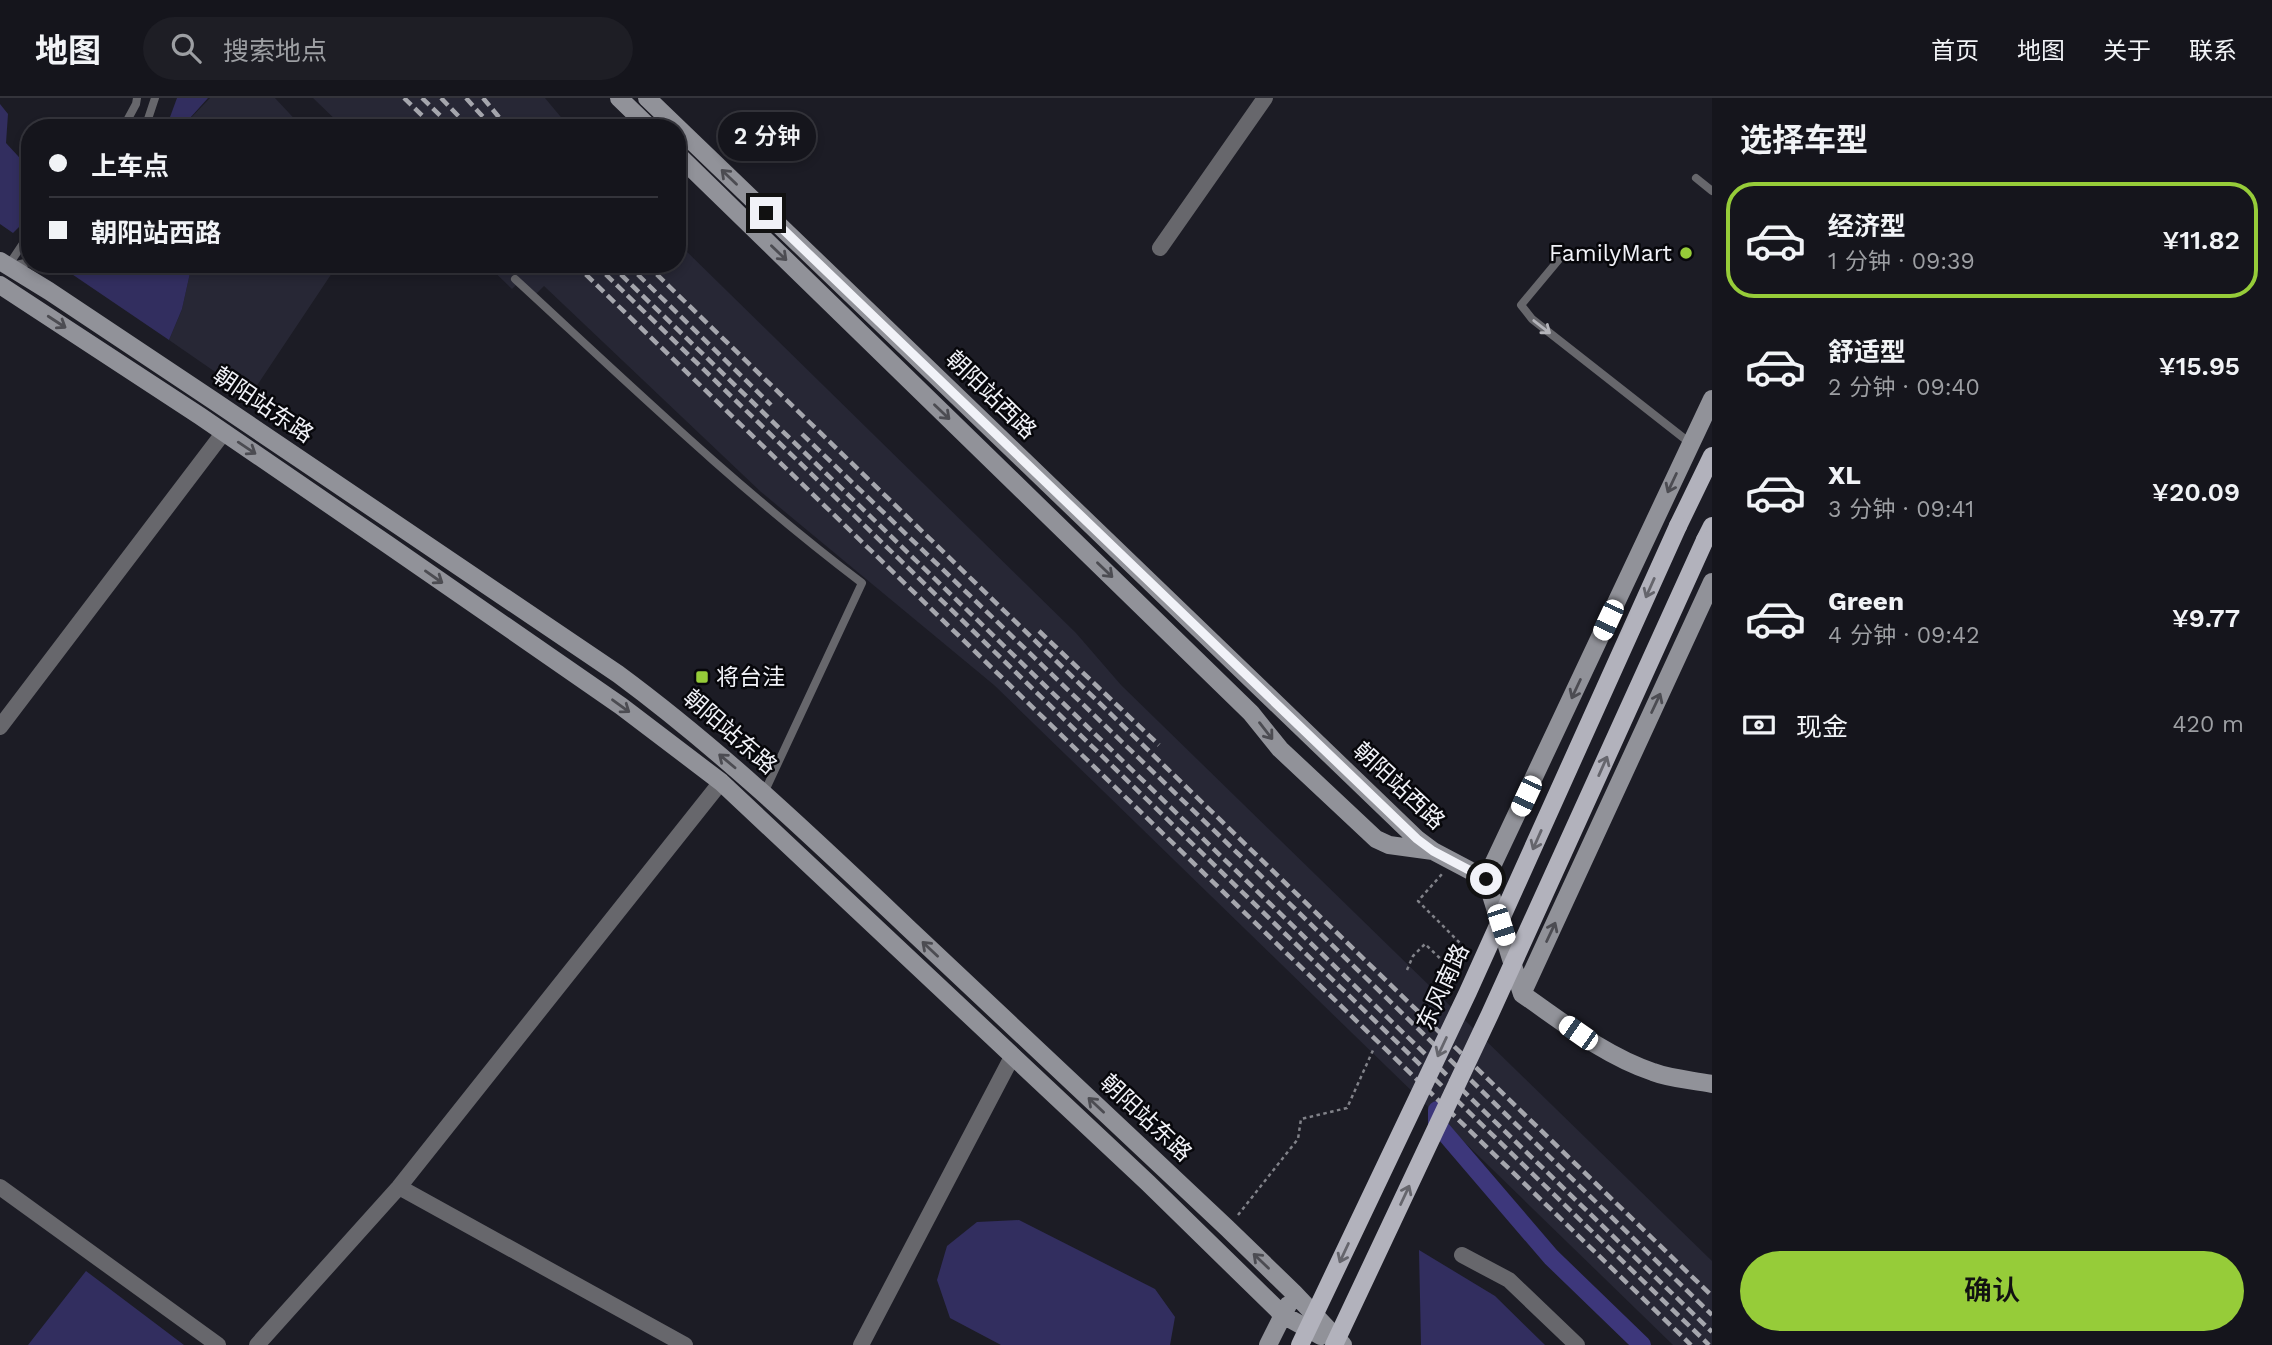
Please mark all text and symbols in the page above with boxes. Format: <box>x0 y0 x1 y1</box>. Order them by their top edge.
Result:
search box <box>143 17 633 80</box>
icon: search <box>167 29 205 67</box>
text: 地图 <box>35 31 101 70</box>
text: 搜索地点 <box>223 36 327 66</box>
text: 首页 <box>1931 37 1979 65</box>
text: 地图 <box>2017 37 2065 65</box>
text: 关于 <box>2103 37 2151 65</box>
text: 联系 <box>2189 37 2237 65</box>
callout: 2 分钟 <box>717 111 815 160</box>
text: 选择车型 <box>1740 121 1868 159</box>
text: 2 分钟 <box>734 123 800 150</box>
text: 上车点 <box>91 151 169 181</box>
one-way arrow <box>721 168 738 185</box>
route end <box>750 197 782 229</box>
icon: car <box>1744 209 1807 272</box>
text: 经济型 <box>1828 211 1906 241</box>
text: 朝阳站西路 <box>91 218 221 248</box>
text: ¥11.82 <box>2163 225 2240 255</box>
place label: FamilyMart <box>1549 240 1672 267</box>
one-way arrow <box>770 245 787 262</box>
marker: FamilyMart <box>1678 245 1694 261</box>
text: 1 分钟 · 09:39 <box>1828 248 1975 275</box>
one-way arrow <box>47 315 66 329</box>
one-way arrow <box>1532 319 1550 334</box>
icon: car <box>1744 335 1807 398</box>
text: 舒适型 <box>1828 337 1906 367</box>
street label: 朝阳站西路 <box>940 345 1042 445</box>
text: ¥15.95 <box>2159 351 2240 381</box>
street label: 朝阳站东路 <box>208 362 318 448</box>
text: 2 分钟 · 09:40 <box>1828 374 1980 401</box>
one-way arrow <box>933 403 950 420</box>
one-way arrow <box>237 441 256 455</box>
text: XL <box>1828 460 1861 490</box>
icon: car <box>1744 461 1807 524</box>
one-way arrow <box>1665 472 1678 493</box>
text: ¥20.09 <box>2152 477 2240 507</box>
text: 3 分钟 · 09:41 <box>1828 496 1974 523</box>
one-way arrow <box>1096 562 1113 579</box>
one-way arrow <box>424 570 443 584</box>
one-way arrow <box>1643 577 1656 598</box>
text: Green <box>1828 586 1904 616</box>
icon: car <box>1744 587 1807 650</box>
car <box>1590 597 1627 643</box>
text: ¥9.77 <box>2172 603 2240 633</box>
text: 4 分钟 · 09:42 <box>1828 622 1980 649</box>
place label: 将台洼 <box>716 664 785 691</box>
marker: 将台洼 <box>694 669 710 685</box>
one-way arrow <box>1569 678 1582 699</box>
street label: 朝阳站东路 <box>678 684 782 780</box>
one-way arrow <box>1650 693 1663 715</box>
one-way arrow <box>611 699 630 714</box>
icon: cash <box>1740 706 1778 744</box>
text: 420 m <box>2172 711 2244 738</box>
text: 现金 <box>1796 712 1848 742</box>
one-way arrow <box>1258 721 1273 740</box>
street label: 朝阳站西路 <box>1348 737 1450 835</box>
one-way arrow <box>719 753 737 769</box>
one-way arrow <box>1597 755 1610 777</box>
car <box>1508 773 1545 819</box>
one-way arrow <box>1530 829 1543 850</box>
route start <box>1470 863 1502 895</box>
car <box>1485 902 1518 948</box>
one-way arrow <box>1545 922 1558 944</box>
one-way arrow <box>922 940 939 957</box>
street label: 东风南路 <box>1411 940 1475 1034</box>
car <box>1555 1012 1602 1054</box>
one-way arrow <box>1435 1036 1448 1057</box>
street label: 朝阳站东路 <box>1095 1069 1197 1167</box>
one-way arrow <box>1088 1096 1105 1113</box>
one-way arrow <box>1399 1185 1412 1206</box>
one-way arrow <box>1337 1242 1350 1263</box>
button: 确认 <box>1740 1251 2244 1331</box>
one-way arrow <box>1253 1252 1270 1269</box>

